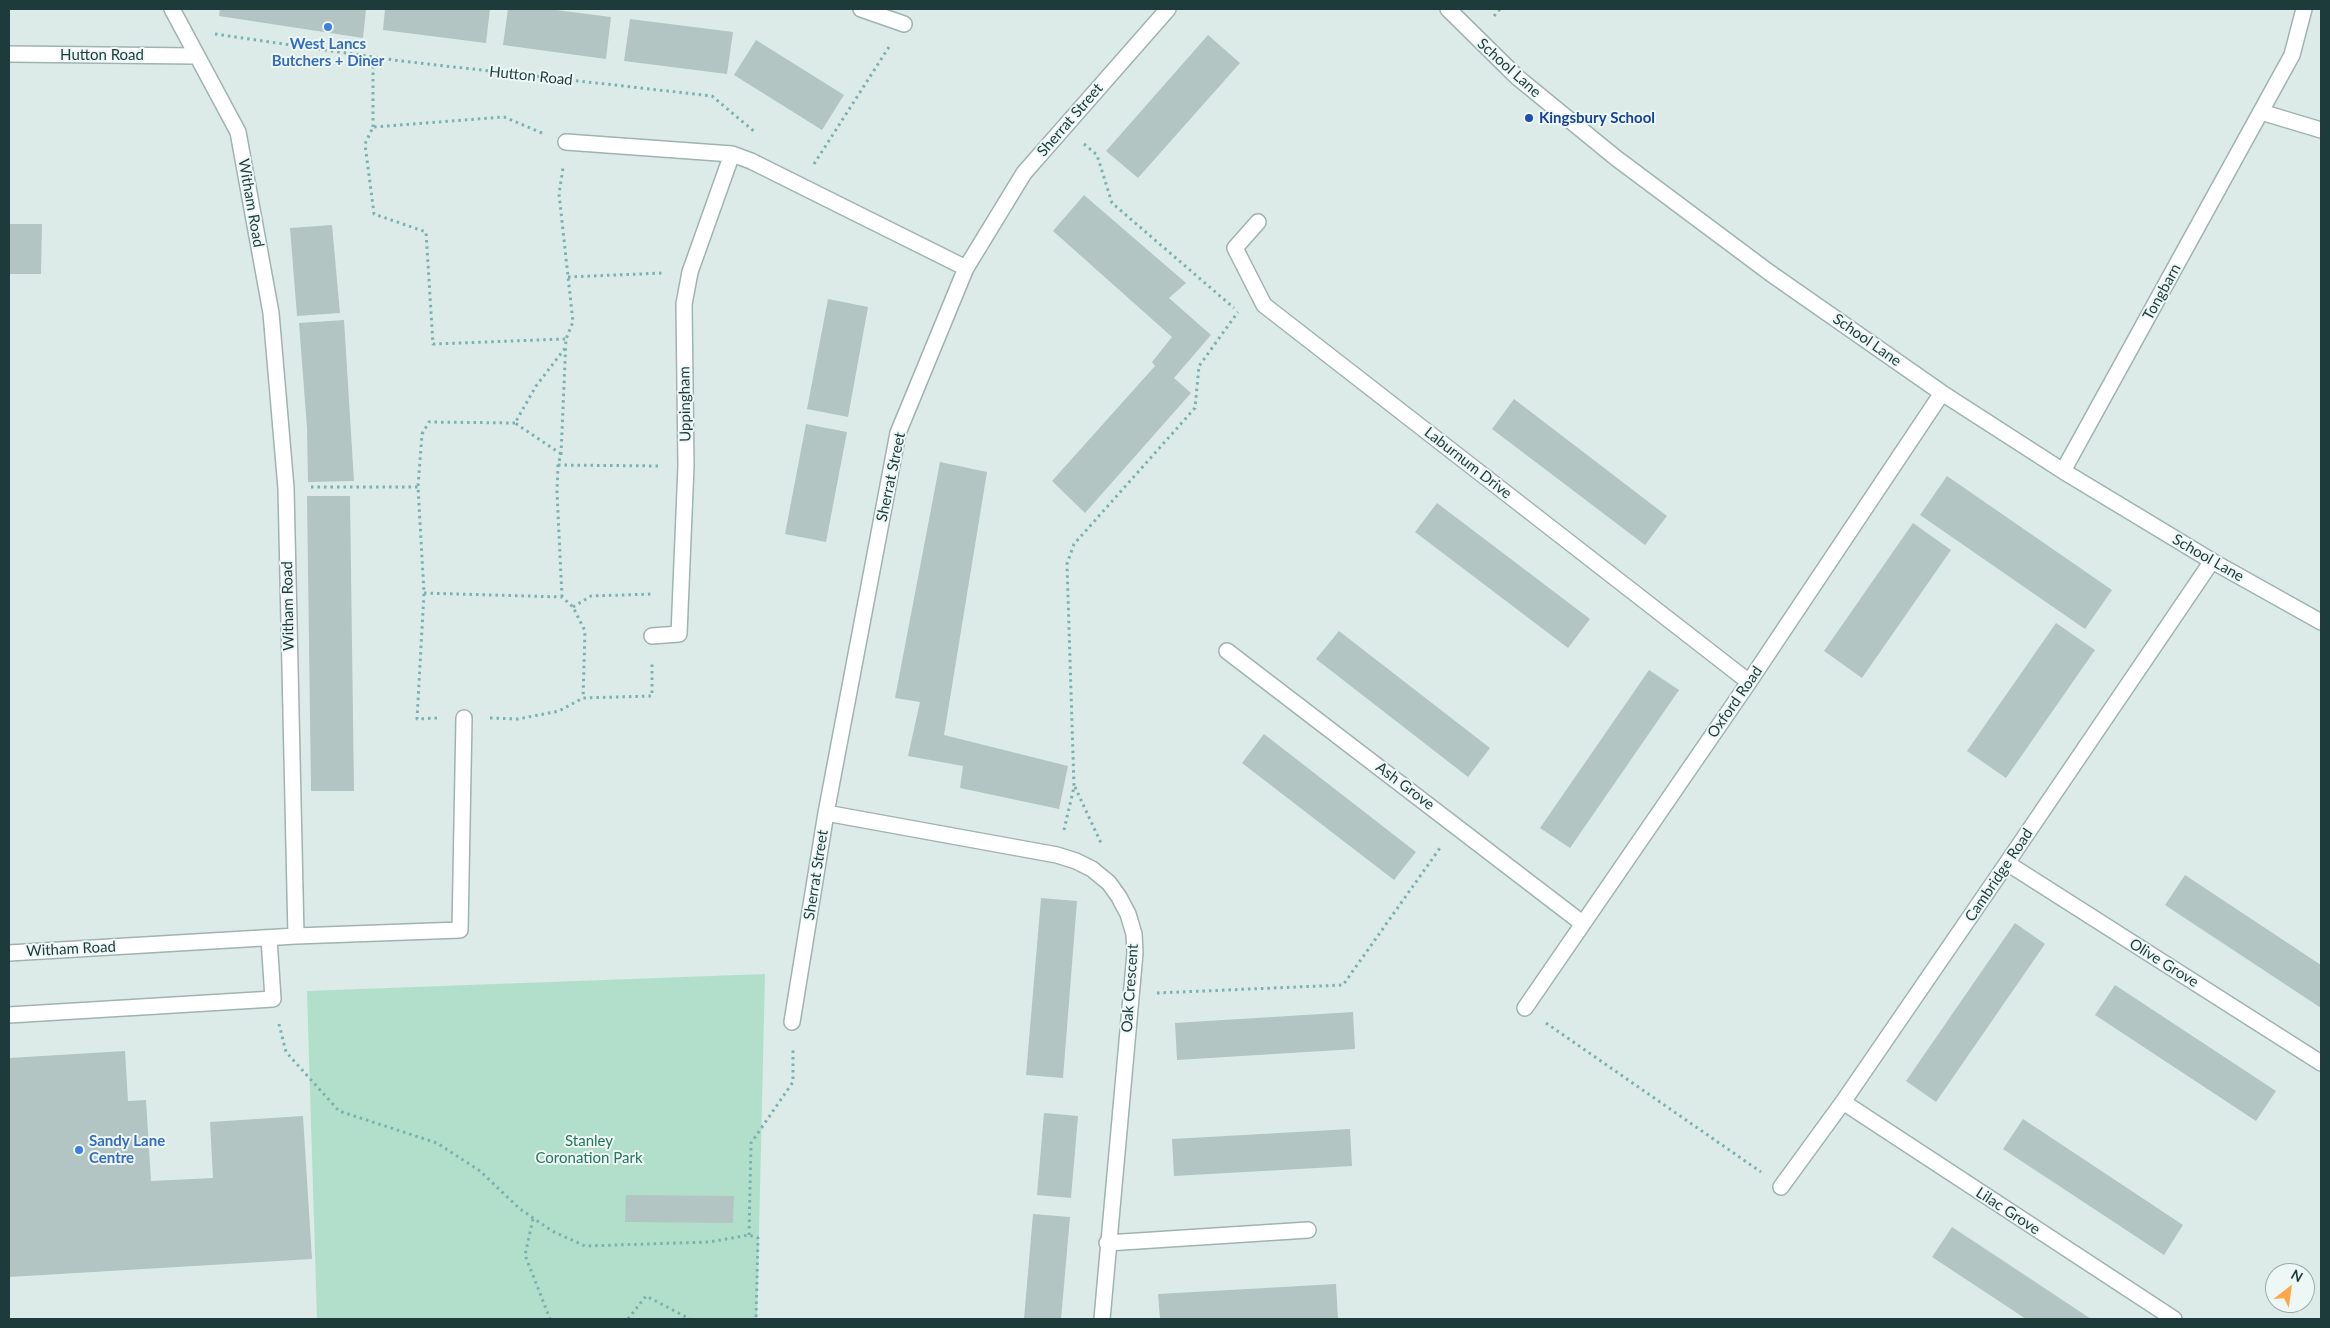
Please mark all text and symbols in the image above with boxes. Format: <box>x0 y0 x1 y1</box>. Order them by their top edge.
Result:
marker: West Lancs Butchers + Diner <box>322 21 334 33</box>
place label: West Lancs Butchers + Diner <box>272 35 384 70</box>
street label: School Lane <box>1473 35 1545 101</box>
street label: Hutton Road <box>60 46 144 64</box>
street label: Hutton Road <box>488 63 574 89</box>
street label: Sherrat Street <box>1033 80 1107 160</box>
place label: Kingsbury School <box>1539 109 1655 127</box>
marker: Kingsbury School <box>1523 112 1535 124</box>
street label: Witham Road <box>234 157 268 249</box>
street label: Tongbarn <box>2139 261 2185 323</box>
street label: School Lane <box>1829 310 1905 370</box>
street label: Uppingham <box>675 366 695 442</box>
street label: Laburnum Drive <box>1421 423 1515 503</box>
street label: Sherrat Street <box>873 431 909 523</box>
street label: School Lane <box>2169 530 2247 586</box>
street label: Witham Road <box>278 561 298 651</box>
street label: Oxford Road <box>1704 663 1766 741</box>
street label: Ash Grove <box>1372 758 1438 814</box>
street label: Cambridge Road <box>1961 825 2037 925</box>
street label: Sherrat Street <box>800 829 832 921</box>
street label: Olive Grove <box>2126 935 2202 991</box>
street label: Witham Road <box>26 938 116 960</box>
street label: Oak Crescent <box>1118 943 1142 1033</box>
place label: Sandy Lane Centre <box>89 1132 165 1167</box>
park label: Stanley Coronation Park <box>535 1132 643 1167</box>
marker: Sandy Lane Centre <box>73 1144 85 1156</box>
street label: Lilac Grove <box>1972 1184 2044 1238</box>
north arrow <box>2265 1263 2315 1313</box>
text: N <box>2288 1265 2306 1285</box>

